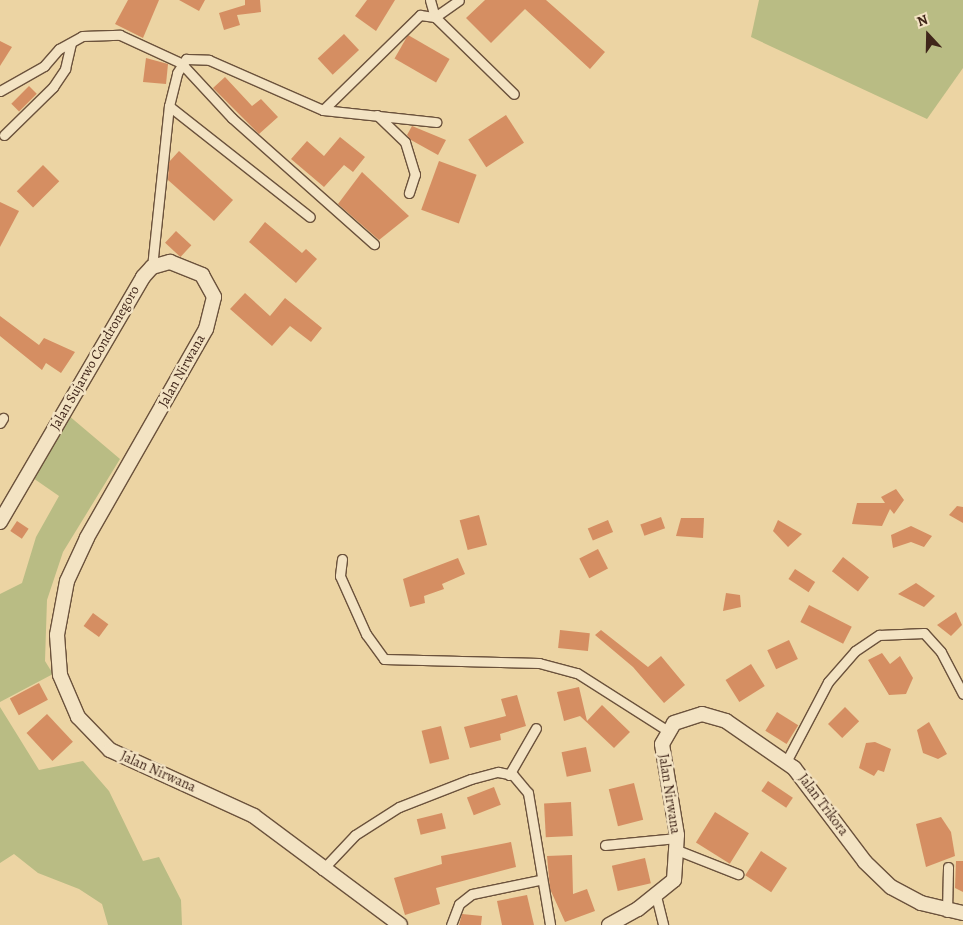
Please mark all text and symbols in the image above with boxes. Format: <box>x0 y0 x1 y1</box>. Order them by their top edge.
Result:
north arrow <box>903 10 953 60</box>
text: N <box>914 10 931 31</box>
street label: Jalan Sujarwo Condronegoro <box>47 283 143 433</box>
street label: Jalan Nirwana <box>155 332 209 410</box>
street label: Jalan Nirwana <box>118 748 198 796</box>
street label: Jalan Nirwana <box>654 753 684 835</box>
street label: Jalan Trikora <box>794 771 852 839</box>

